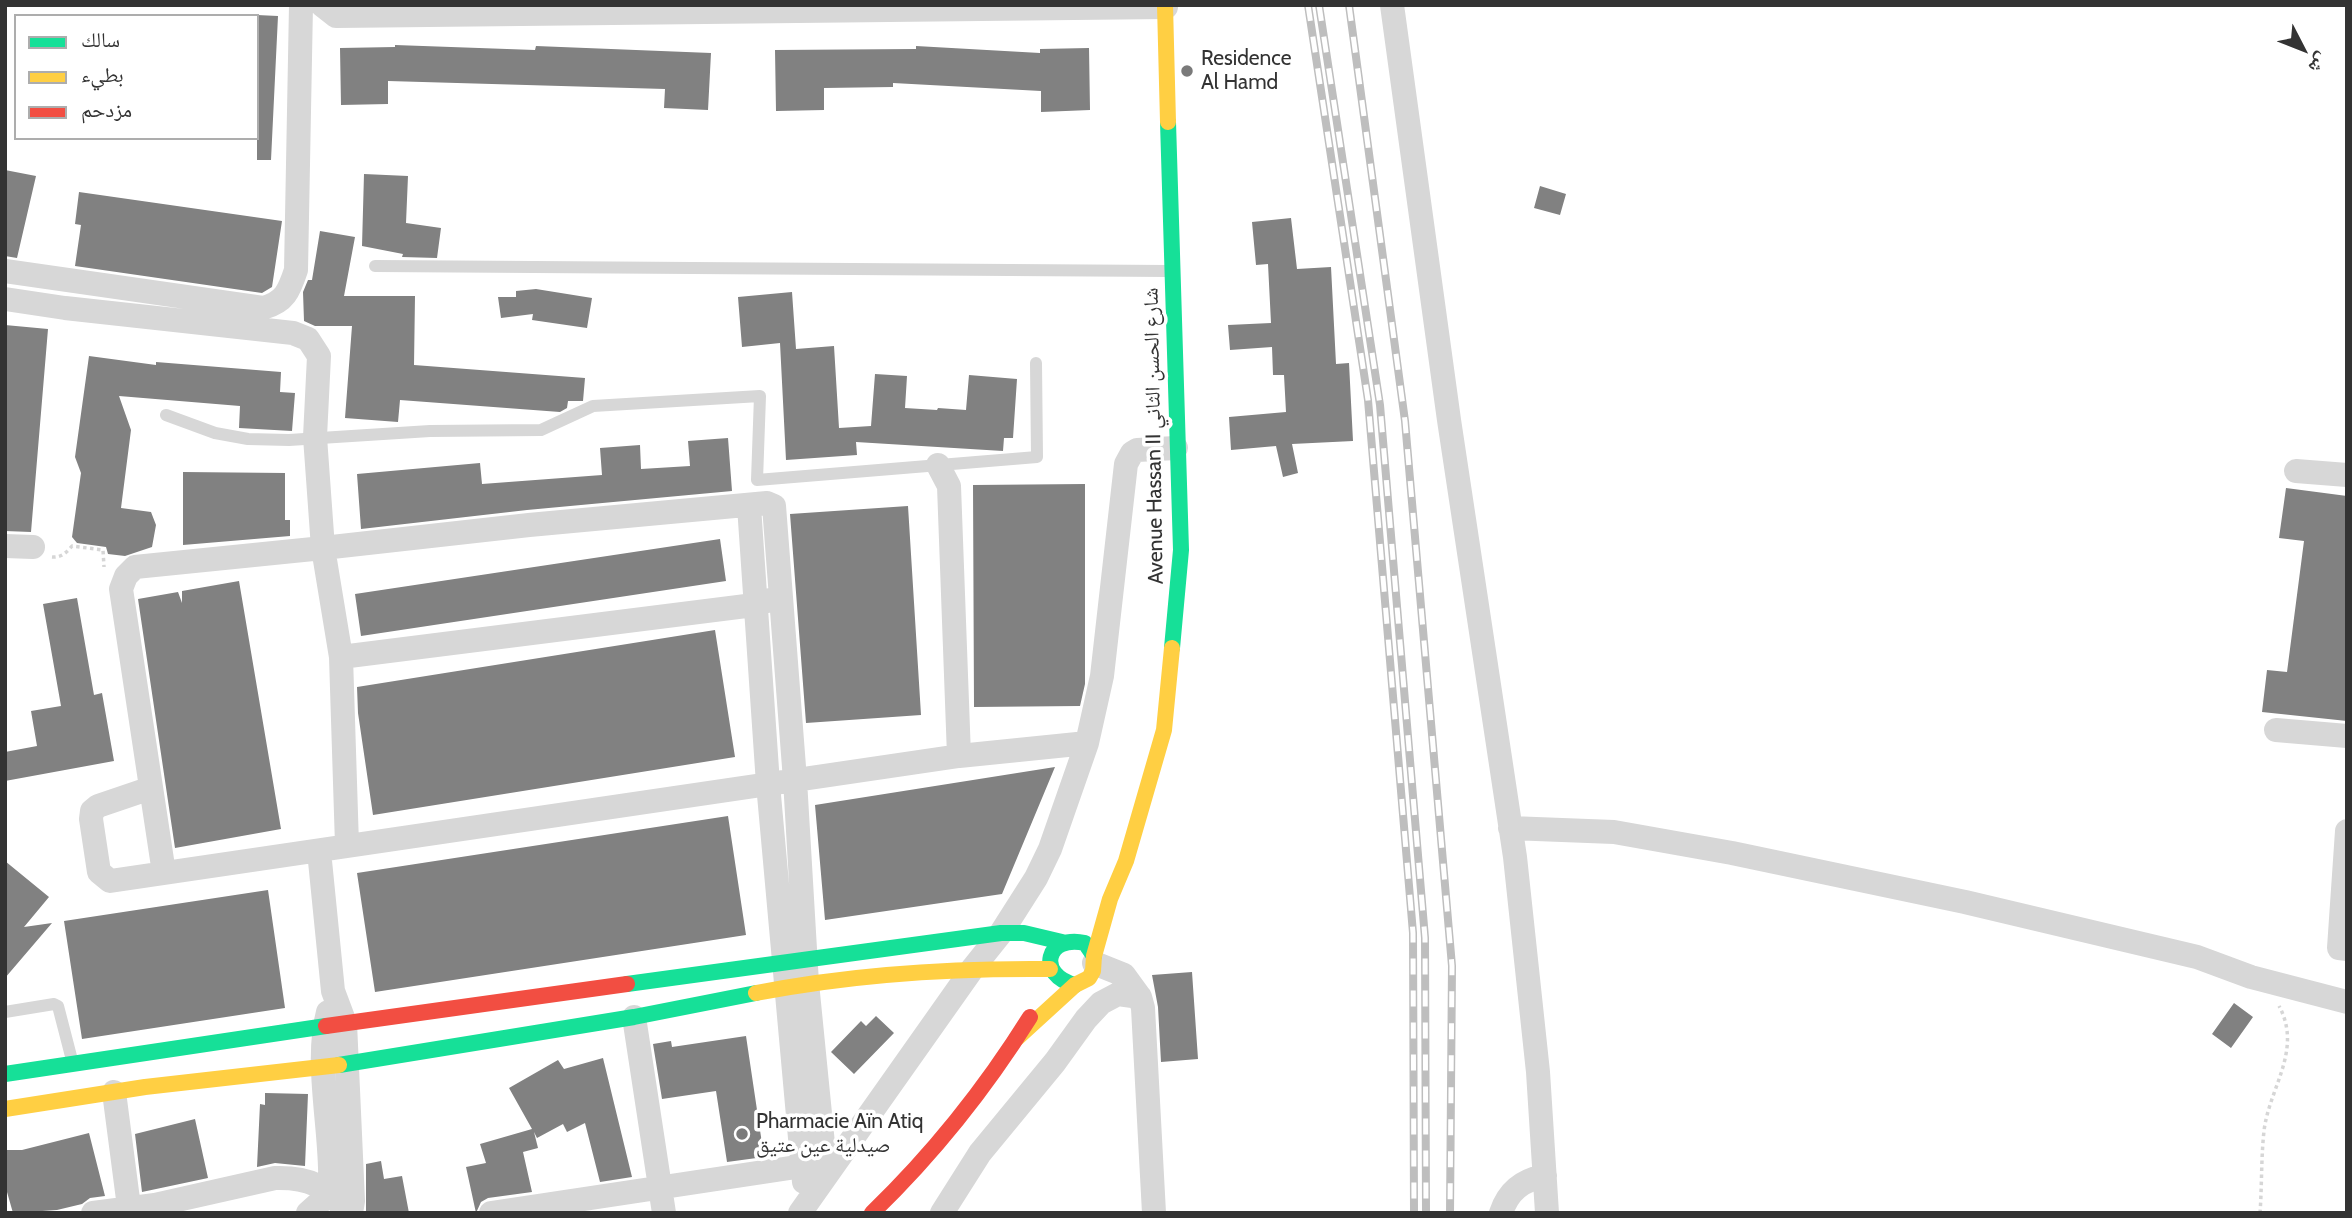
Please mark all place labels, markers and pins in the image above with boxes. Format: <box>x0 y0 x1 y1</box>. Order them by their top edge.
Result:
place label: Residence Al Hamd <box>1201 46 1291 96</box>
marker: Residence Al Hamd <box>1179 63 1195 79</box>
place label: Pharmacie Aïn Atiq صيدلية عين عتيق <box>756 1109 923 1159</box>
marker: Pharmacie Aïn Atiq صيدلية عين عتيق <box>734 1126 750 1142</box>

